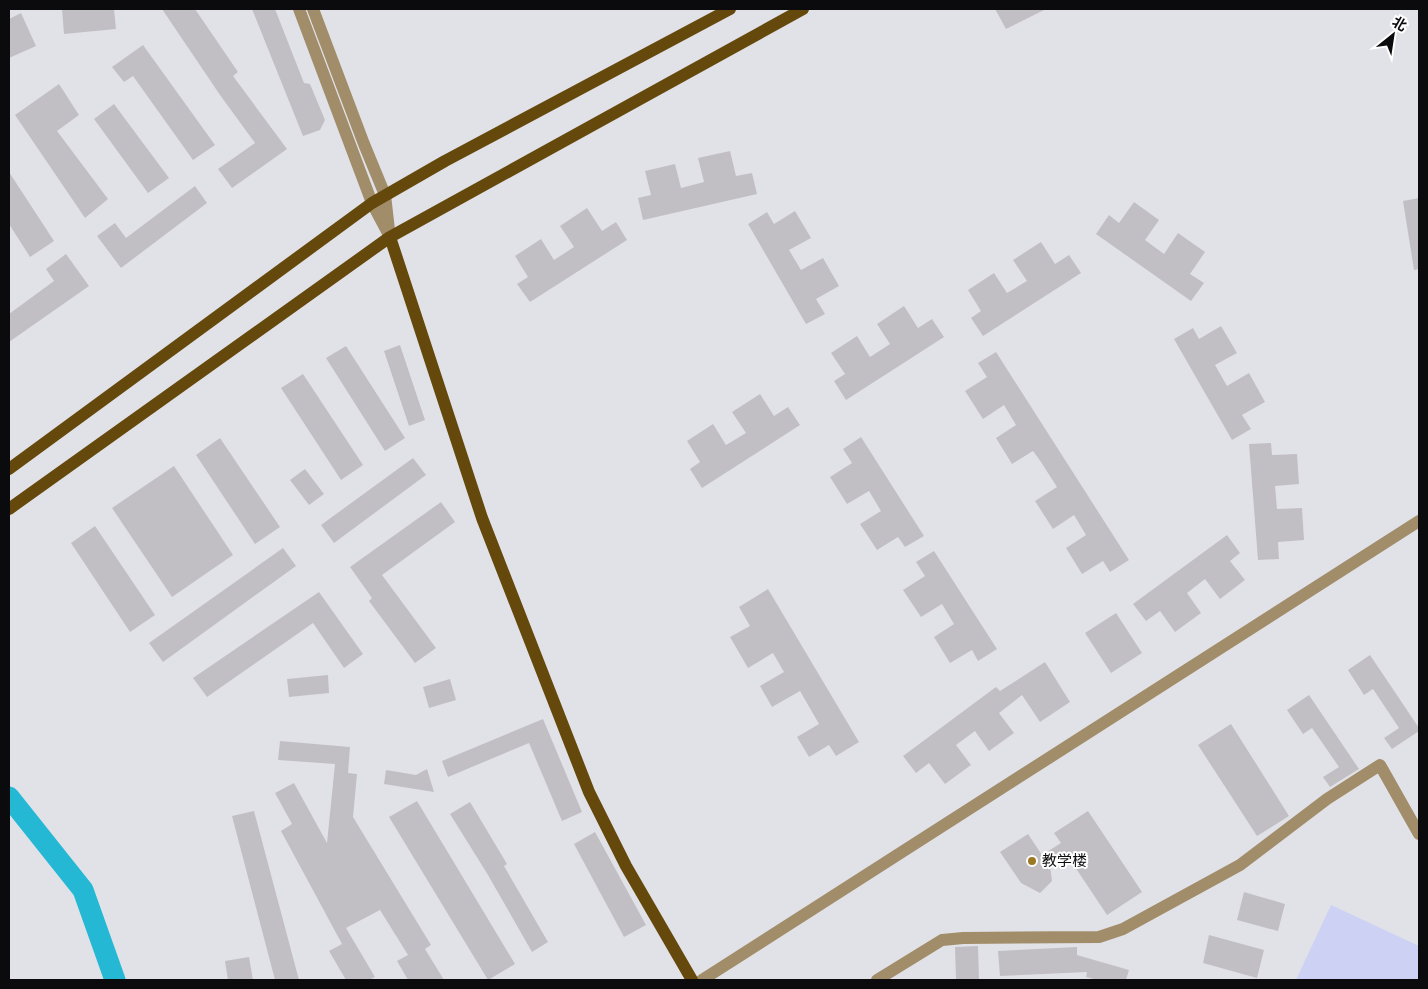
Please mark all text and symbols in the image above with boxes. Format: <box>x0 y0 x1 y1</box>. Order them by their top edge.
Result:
north arrow <box>1368 10 1418 60</box>
text: 北 <box>1389 13 1410 35</box>
place label: 教学楼 <box>1042 852 1087 870</box>
marker: 教学楼 <box>1026 855 1038 867</box>

